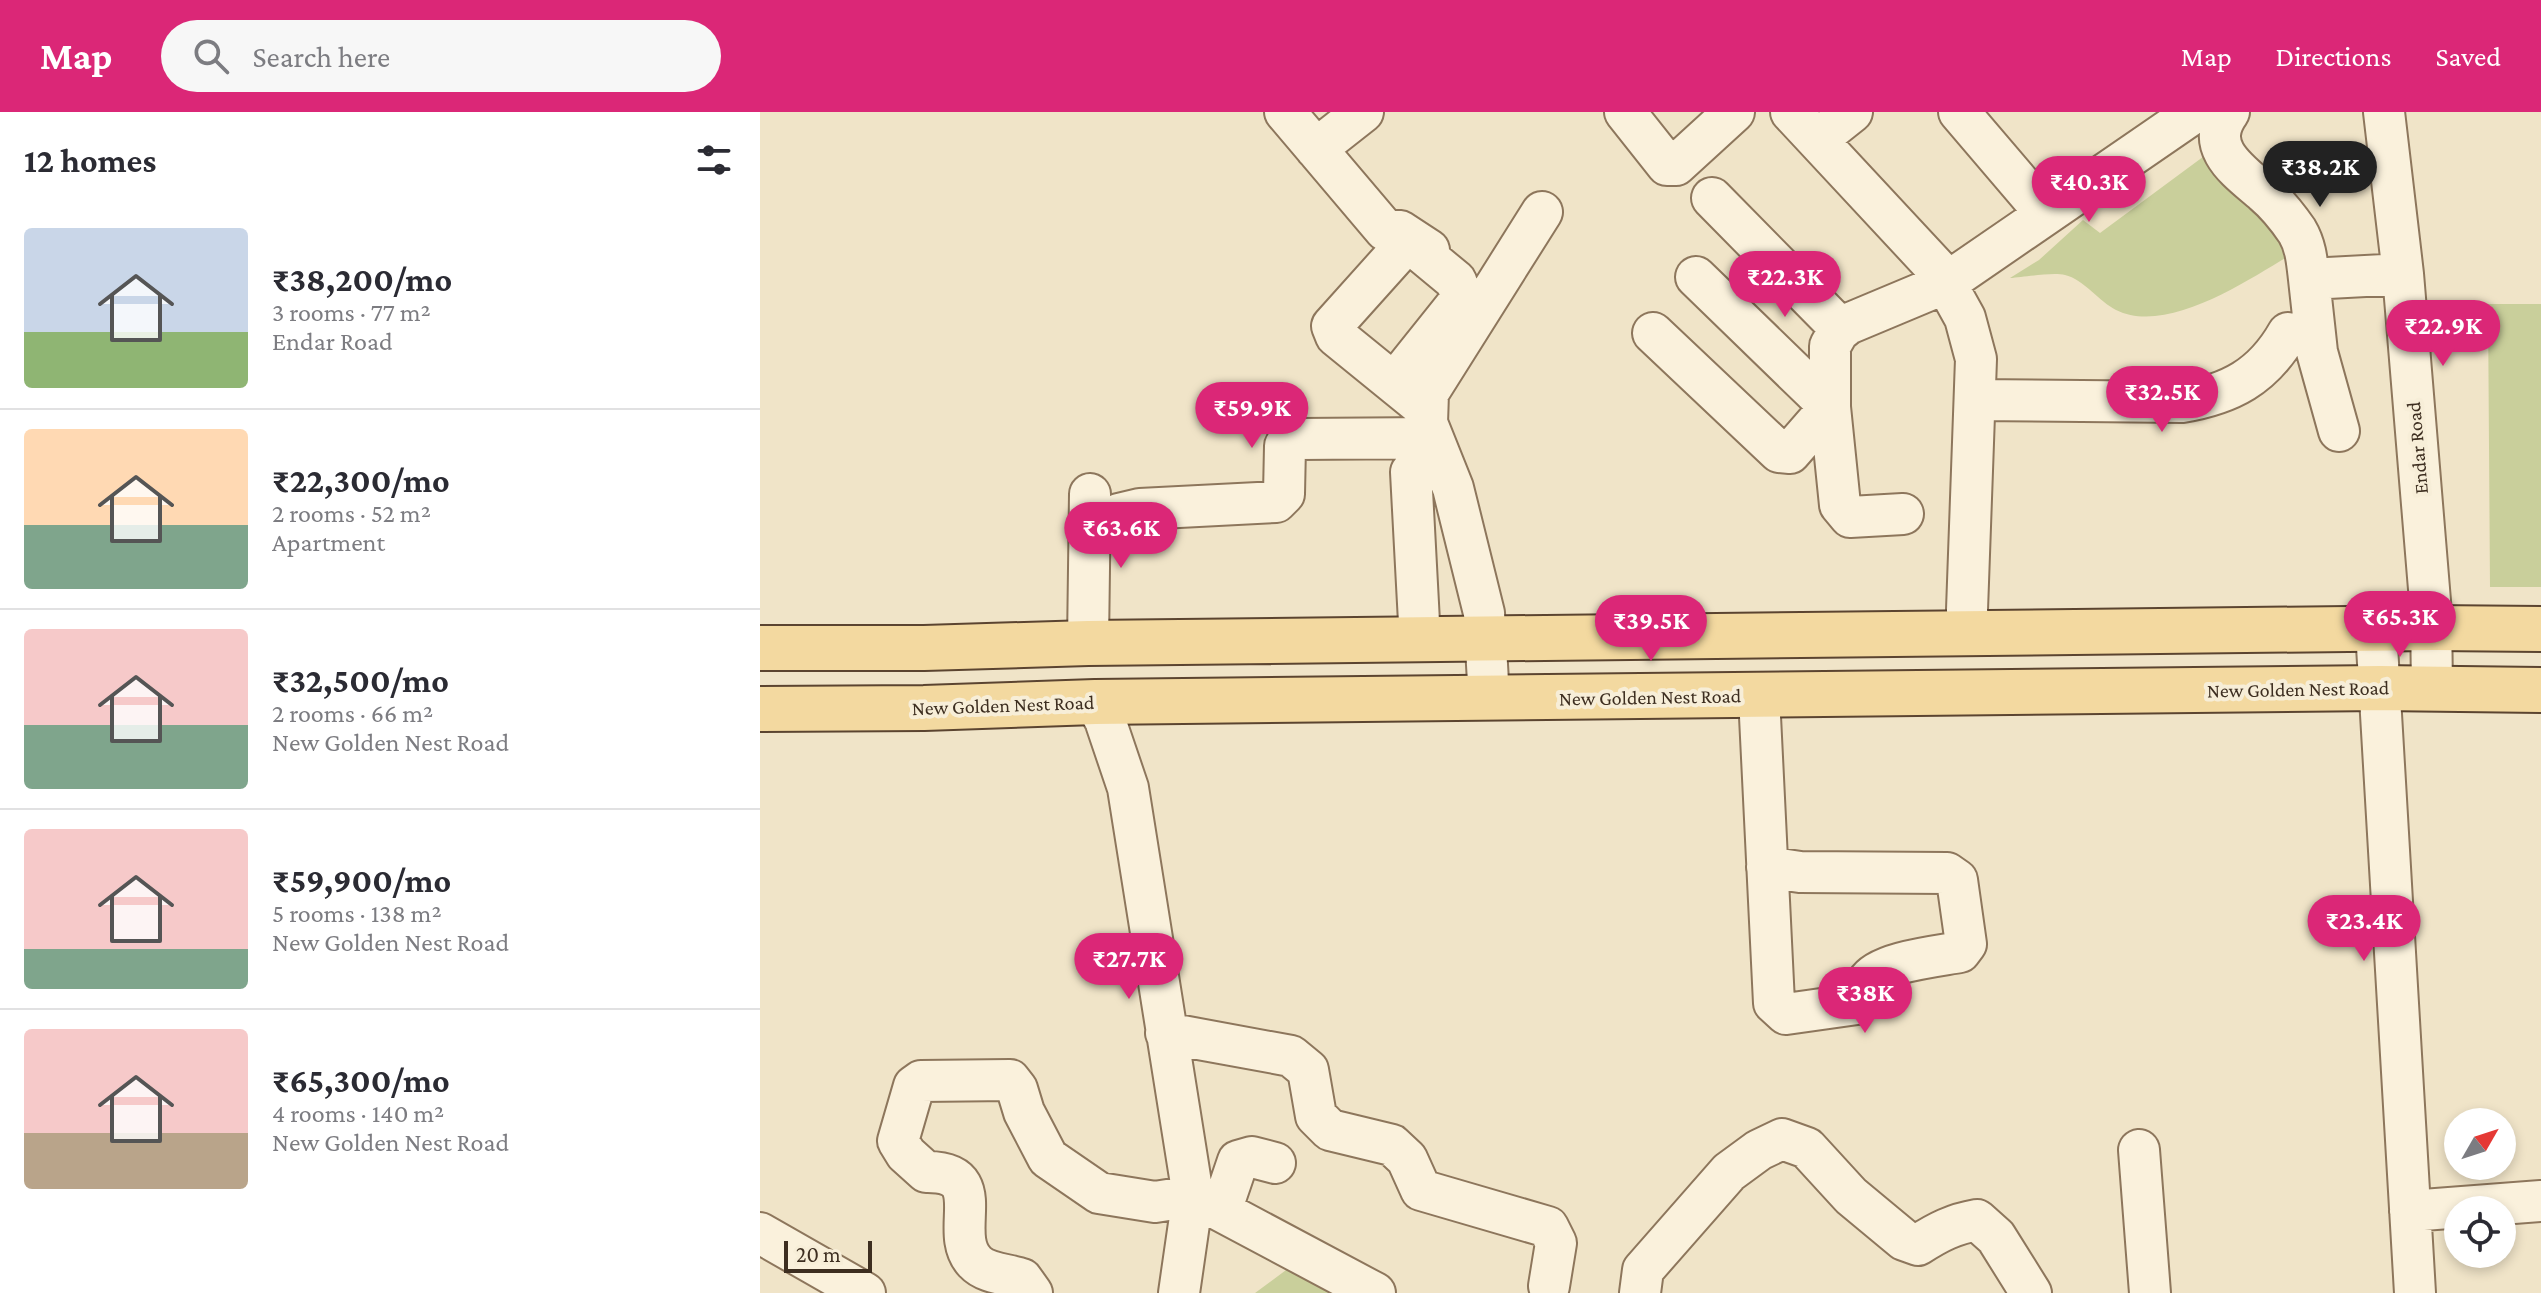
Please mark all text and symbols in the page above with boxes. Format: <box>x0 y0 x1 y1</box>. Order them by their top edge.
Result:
search box <box>161 20 721 92</box>
icon: search <box>189 34 233 78</box>
text: Map <box>40 35 113 77</box>
text: Search here <box>253 40 390 73</box>
text: Map <box>2181 41 2232 72</box>
text: Directions <box>2276 41 2391 72</box>
text: Saved <box>2435 41 2501 72</box>
icon: filters <box>692 138 736 182</box>
pin: ₹38.2K <box>2255 141 2385 209</box>
text: 12 homes <box>24 142 156 179</box>
text: ₹38.2K <box>2281 152 2359 181</box>
pin: ₹40.3K <box>2024 156 2154 224</box>
text: ₹40.3K <box>2050 167 2128 196</box>
pin: ₹22.3K <box>1720 251 1850 319</box>
icon: home <box>88 260 184 356</box>
text: ₹38,200/mo <box>272 261 452 298</box>
text: ₹22.3K <box>1747 262 1823 291</box>
text: 3 rooms · 77 m² <box>272 298 431 327</box>
pin: ₹22.9K <box>2378 300 2508 368</box>
text: ₹22.9K <box>2404 311 2482 340</box>
text: Endar Road <box>272 327 393 356</box>
pin: ₹32.5K <box>2097 366 2227 434</box>
text: ₹32.5K <box>2124 377 2200 406</box>
pin: ₹59.9K <box>1187 382 1317 450</box>
text: ₹59.9K <box>1213 393 1291 422</box>
street label: Endar Road <box>2402 400 2432 495</box>
icon: home <box>88 461 184 557</box>
text: ₹22,300/mo <box>272 462 450 499</box>
text: 2 rooms · 52 m² <box>272 499 431 528</box>
pin: ₹63.6K <box>1056 502 1186 570</box>
text: ₹63.6K <box>1082 513 1160 542</box>
text: Apartment <box>272 528 385 557</box>
pin: ₹65.3K <box>2335 591 2465 659</box>
pin: ₹39.5K <box>1586 595 1716 663</box>
text: ₹65.3K <box>2362 602 2438 631</box>
text: ₹39.5K <box>1613 606 1689 635</box>
icon: home <box>88 661 184 757</box>
text: ₹32,500/mo <box>272 662 449 699</box>
street label: New Golden Nest Road <box>2207 676 2390 702</box>
street label: New Golden Nest Road <box>1559 684 1742 710</box>
street label: New Golden Nest Road <box>911 691 1095 719</box>
text: 2 rooms · 66 m² <box>272 699 433 728</box>
text: New Golden Nest Road <box>272 728 509 757</box>
icon: home <box>88 861 184 957</box>
text: ₹59,900/mo <box>272 862 451 899</box>
pin: ₹23.4K <box>2299 895 2429 963</box>
text: 5 rooms · 138 m² <box>272 899 442 928</box>
text: ₹23.4K <box>2326 906 2402 935</box>
text: New Golden Nest Road <box>272 928 509 957</box>
pin: ₹27.7K <box>1064 933 1194 1001</box>
text: ₹27.7K <box>1092 944 1166 973</box>
pin: ₹38K <box>1818 967 1912 1035</box>
text: ₹38K <box>1836 978 1894 1007</box>
icon: home <box>88 1061 184 1157</box>
text: ₹65,300/mo <box>272 1062 450 1099</box>
text: 4 rooms · 140 m² <box>272 1099 444 1128</box>
north arrow <box>2444 1108 2516 1180</box>
map controls <box>2444 1108 2516 1268</box>
text: New Golden Nest Road <box>272 1128 509 1157</box>
button: locate <box>2444 1196 2516 1268</box>
scale bar <box>784 1237 872 1273</box>
text: 20 m <box>796 1242 841 1267</box>

